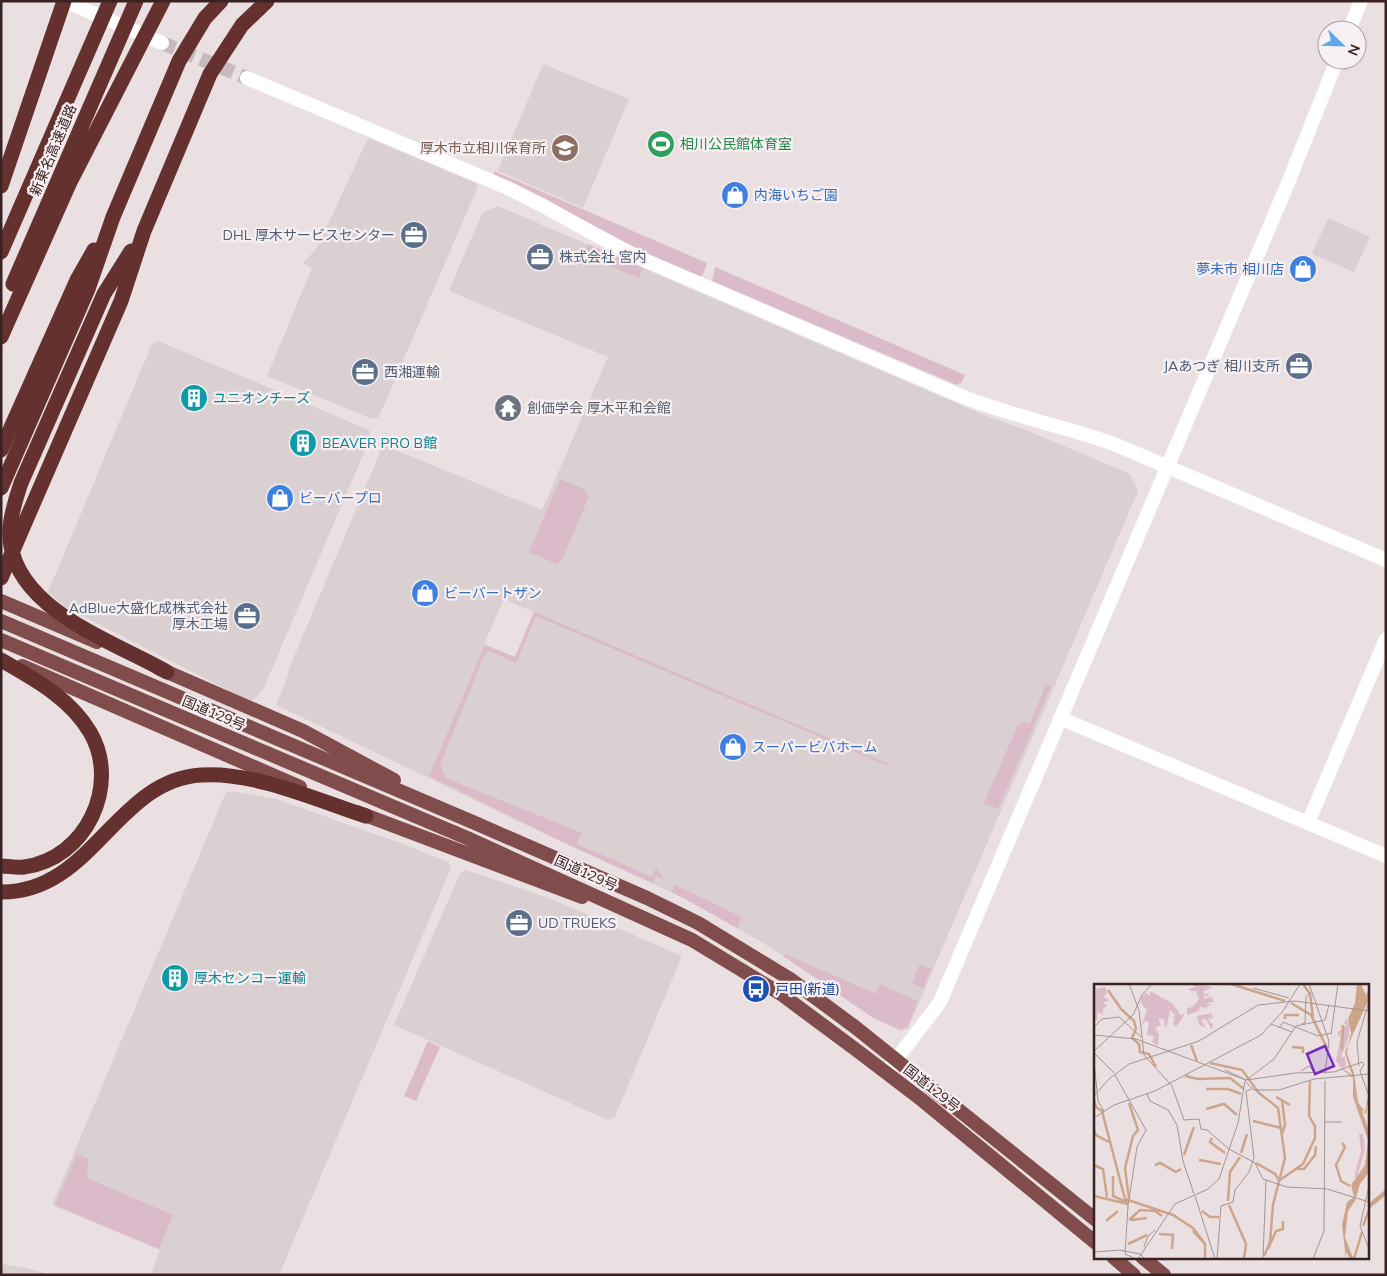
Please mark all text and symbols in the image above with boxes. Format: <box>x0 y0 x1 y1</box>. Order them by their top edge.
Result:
north arrow <box>1317 20 1367 70</box>
text: N <box>1344 42 1364 58</box>
street label: 新東名高速道路 <box>26 101 80 199</box>
sports icon: 相川公民館体育室 <box>646 129 676 159</box>
school or university icon: 厚木市立相川保育所 <box>550 133 580 163</box>
place label: 相川公民館体育室 <box>680 135 792 153</box>
place label: 厚木市立相川保育所 <box>420 139 546 157</box>
shop icon: 内海いちご園 <box>720 180 750 210</box>
place label: 内海いちご園 <box>754 186 838 204</box>
office icon: DHL 厚木サービスセンター <box>399 220 429 250</box>
place label: DHL 厚木サービスセンター <box>223 226 395 244</box>
office icon: 株式会社 宮内 <box>525 242 555 272</box>
place label: 株式会社 宮内 <box>559 248 647 266</box>
shop icon: 夢未市 相川店 <box>1288 254 1318 284</box>
place label: 夢未市 相川店 <box>1196 260 1284 278</box>
office icon: JAあつぎ 相川支所 <box>1284 351 1314 381</box>
office icon: 西湘運輸 <box>350 357 380 387</box>
place label: JAあつぎ 相川支所 <box>1163 357 1280 375</box>
place label: 西湘運輸 <box>384 363 440 381</box>
building icon: ユニオンチーズ <box>179 383 209 413</box>
place label: ユニオンチーズ <box>213 389 310 407</box>
temple icon: 創価学会 厚木平和会館 <box>493 393 523 423</box>
place label: 創価学会 厚木平和会館 <box>527 399 671 417</box>
building icon: BEAVER PRO B館 <box>288 428 318 458</box>
place label: BEAVER PRO B館 <box>322 434 437 452</box>
shop icon: ビーバープロ <box>265 483 295 513</box>
place label: ビーバープロ <box>299 489 382 507</box>
shop icon: ビーバートザン <box>410 578 440 608</box>
place label: ビーバートザン <box>444 584 542 602</box>
place label: AdBlue大盛化成株式会社 厚木工場 <box>69 599 228 633</box>
office icon: AdBlue大盛化成株式会社 厚木工場 <box>232 601 262 631</box>
street label: 国道129号 <box>180 692 248 734</box>
shop icon: スーパービバホーム <box>718 732 748 762</box>
place label: スーパービバホーム <box>752 738 877 756</box>
street label: 国道129号 <box>552 851 620 895</box>
office icon: UD TRUEKS <box>504 908 534 938</box>
place label: UD TRUEKS <box>538 914 616 932</box>
building icon: 厚木センコー運輸 <box>160 963 190 993</box>
place label: 厚木センコー運輸 <box>194 969 306 987</box>
bus stop icon: 戸田(新道) <box>741 974 771 1004</box>
place label: 戸田(新道) <box>775 980 840 998</box>
inset map <box>1094 984 1370 1258</box>
street label: 国道129号 <box>900 1060 964 1116</box>

